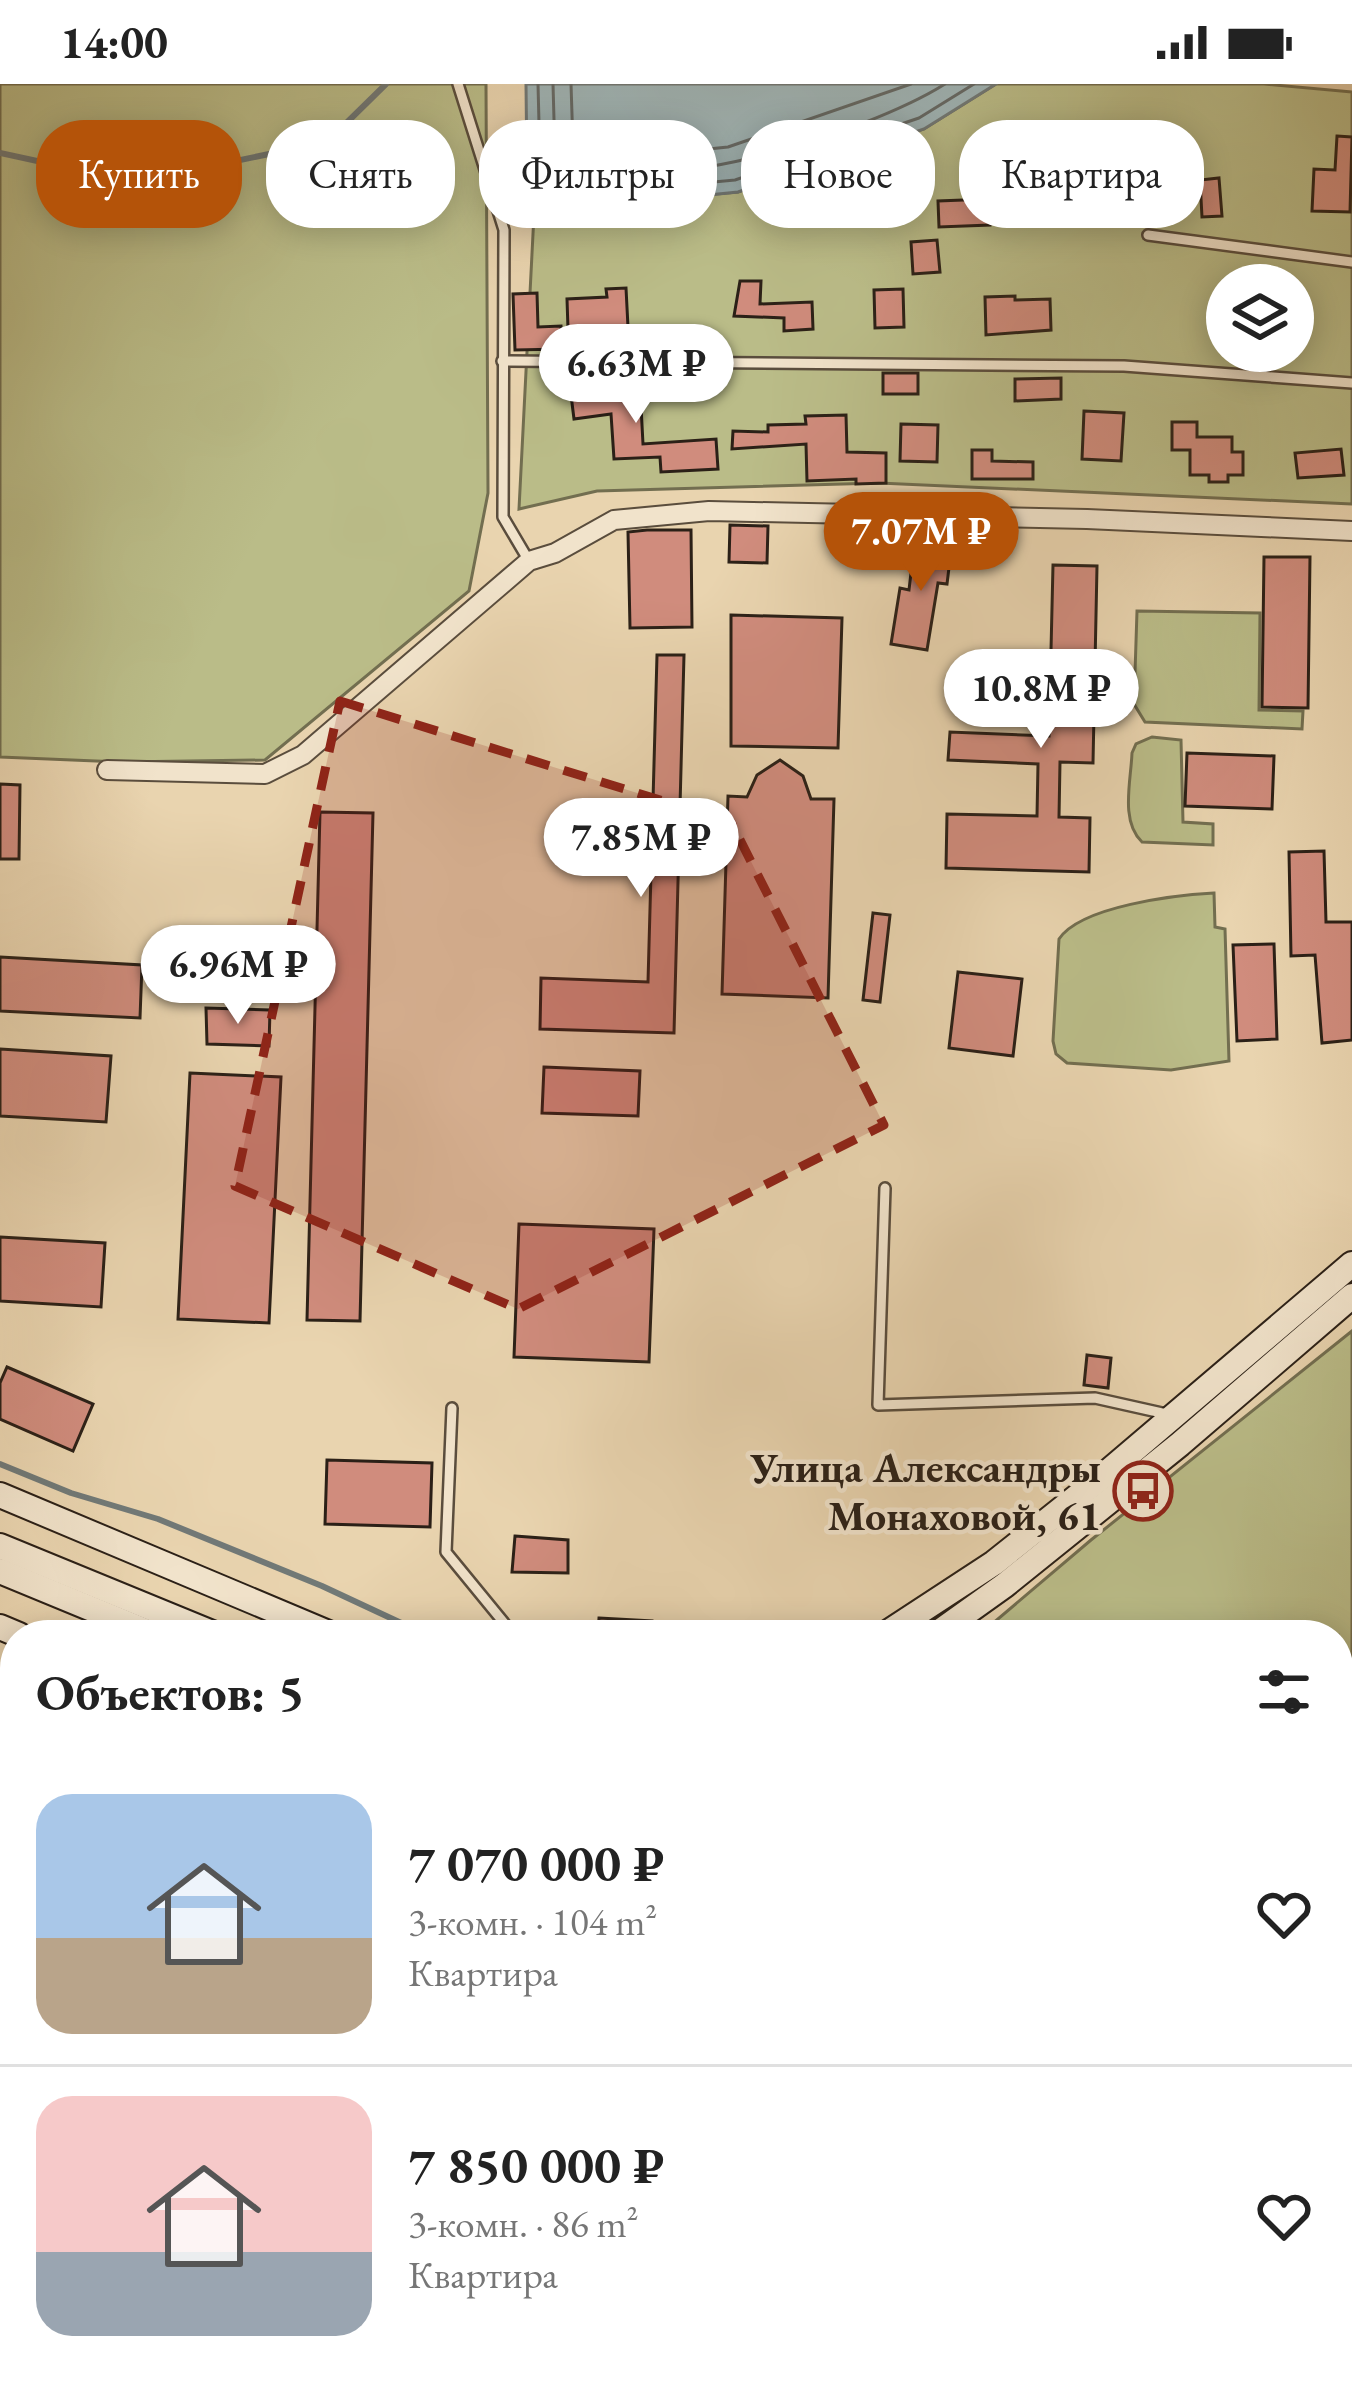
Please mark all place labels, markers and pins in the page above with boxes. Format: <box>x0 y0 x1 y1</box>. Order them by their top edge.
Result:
pin: 6.63M ₽ <box>525 324 747 426</box>
pin: 7.07M ₽ <box>810 492 1032 594</box>
pin: 10.8M ₽ <box>930 649 1152 751</box>
pin: 7.85M ₽ <box>530 798 752 900</box>
pin: 6.96M ₽ <box>127 925 349 1027</box>
place label: Улица Александры Монаховой, 61 <box>749 1440 1101 1543</box>
bus stop icon: Улица Александры Монаховой, 61 <box>1112 1460 1174 1522</box>

